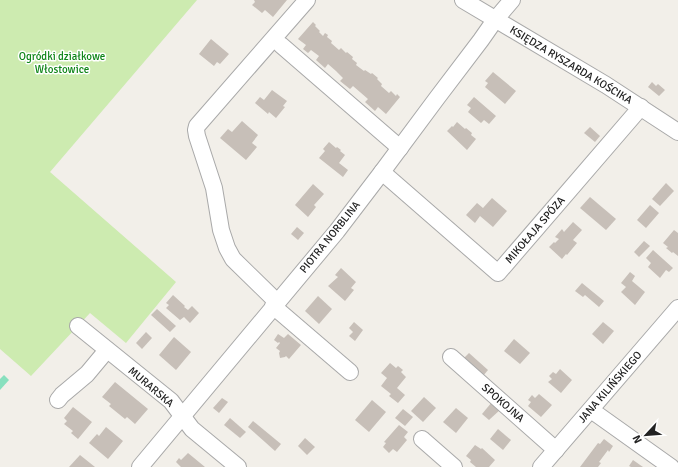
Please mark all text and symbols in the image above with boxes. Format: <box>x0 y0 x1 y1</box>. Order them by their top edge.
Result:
street label: KSIĘDZA RYSZARDA KOŚCIKA <box>507 22 635 107</box>
park label: Ogródki działkowe Włostowice <box>19 50 105 76</box>
street label: MIKOŁAJA SPÓZA <box>502 193 568 266</box>
street label: PIOTRA NORBLINA <box>297 198 363 276</box>
street label: JANA KILIŃSKIEGO <box>575 348 645 425</box>
street label: MURARSKA <box>126 364 177 410</box>
street label: SPOKOJNA <box>479 381 527 425</box>
north arrow <box>626 415 666 455</box>
text: N <box>630 433 645 445</box>

